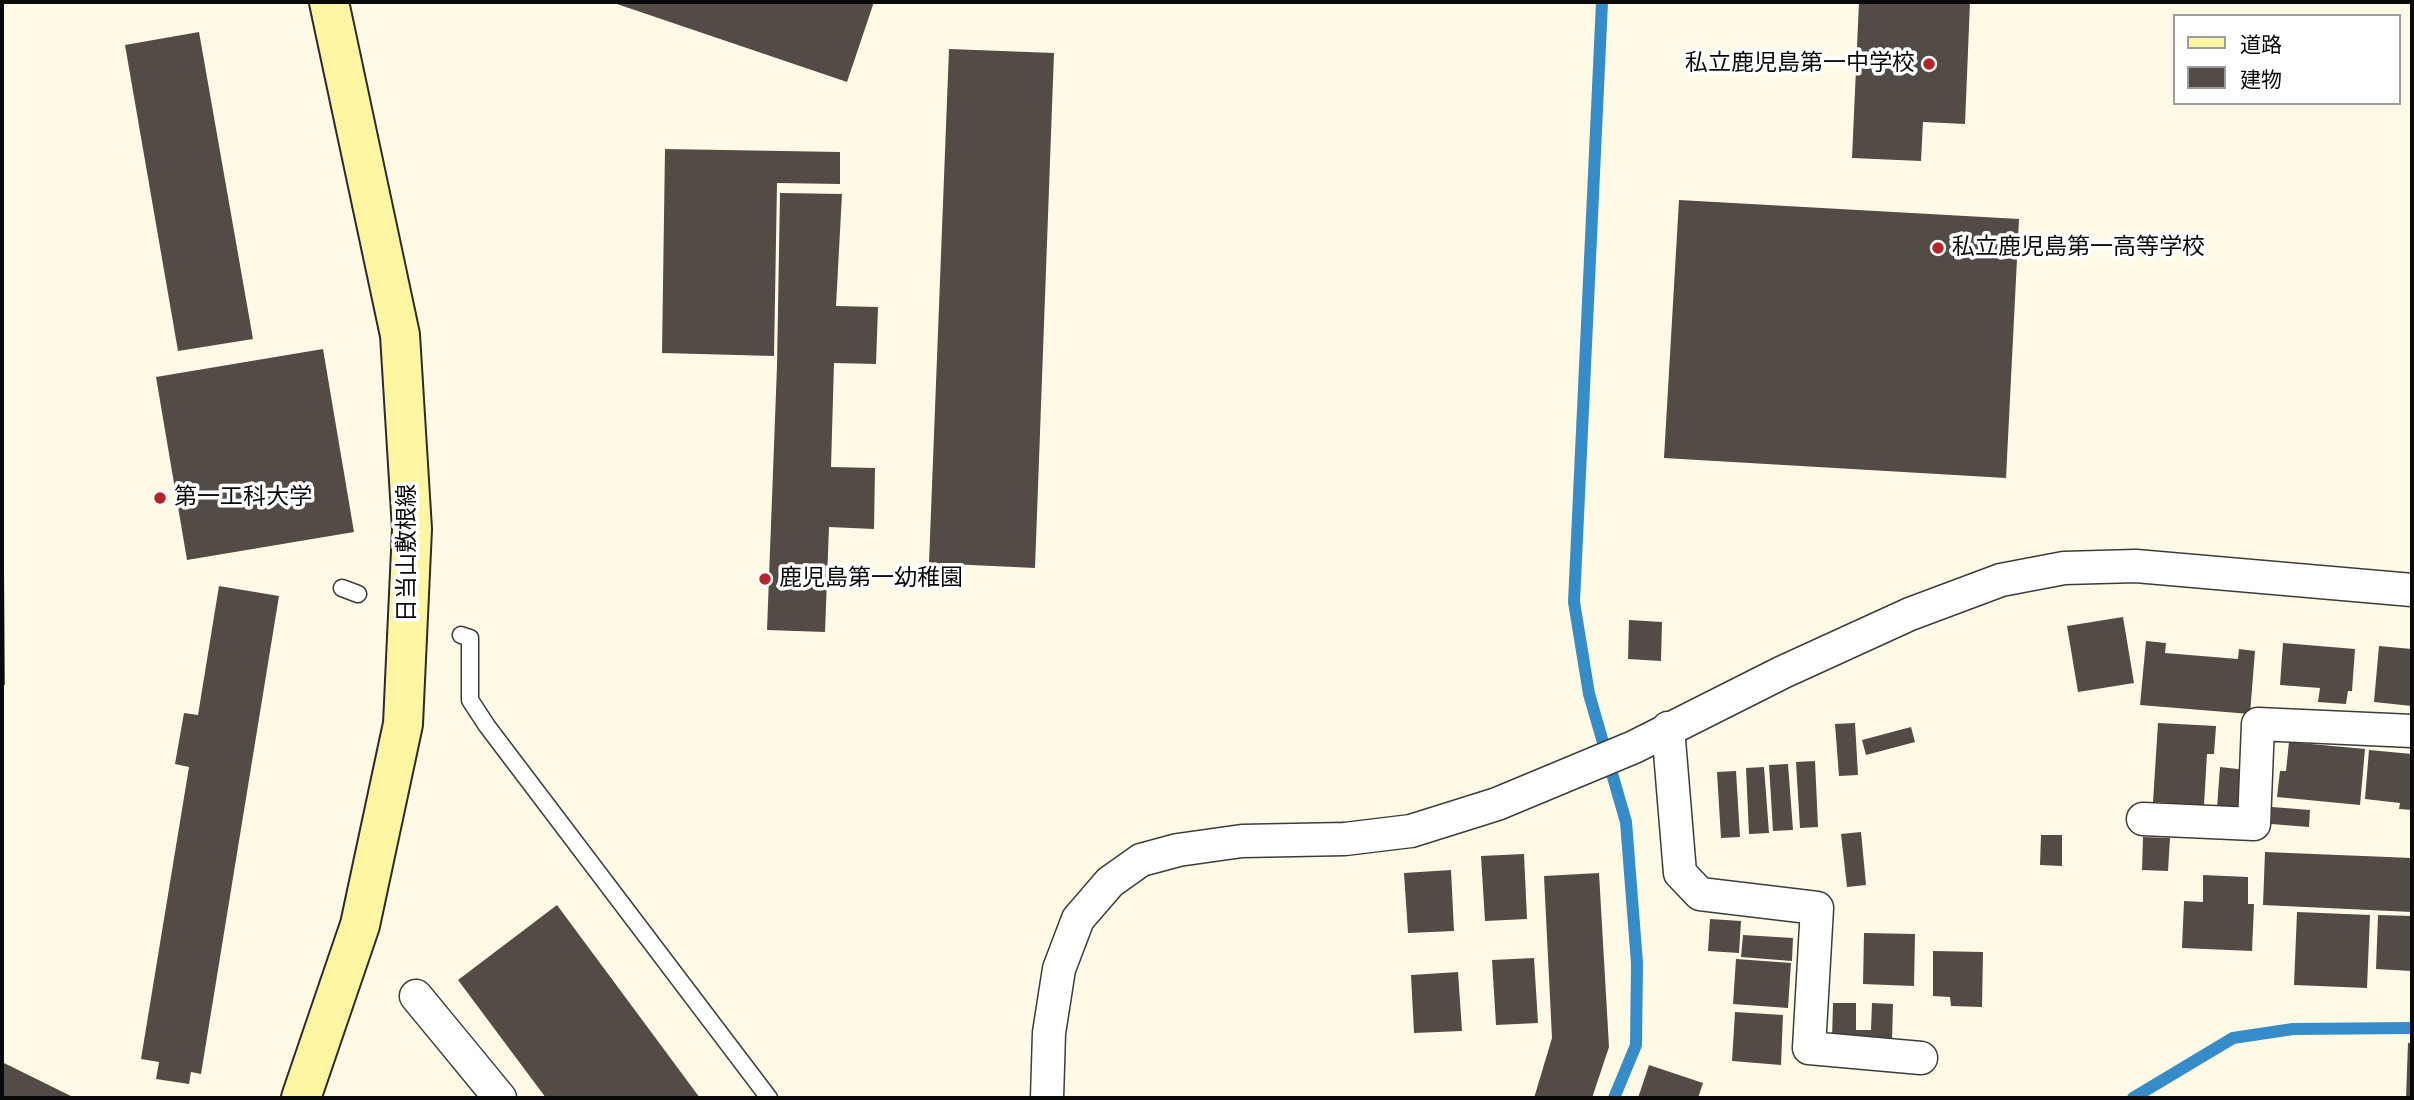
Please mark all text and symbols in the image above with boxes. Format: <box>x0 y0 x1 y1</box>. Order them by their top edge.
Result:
legend <box>2172 14 2400 105</box>
text: 道路 <box>2240 33 2282 57</box>
place label: 私立鹿児島第一中学校 <box>1685 50 1915 78</box>
marker: 私立鹿児島第一中学校 <box>1921 56 1937 72</box>
text: 建物 <box>2240 68 2282 92</box>
place label: 私立鹿児島第一高等学校 <box>1952 234 2205 262</box>
marker: 私立鹿児島第一高等学校 <box>1930 240 1946 256</box>
place label: 第一工科大学 <box>174 484 312 512</box>
street label: 日当山敷根線 <box>394 484 422 622</box>
marker: 第一工科大学 <box>152 490 168 506</box>
place label: 鹿児島第一幼稚園 <box>779 565 963 593</box>
marker: 鹿児島第一幼稚園 <box>757 571 773 587</box>

